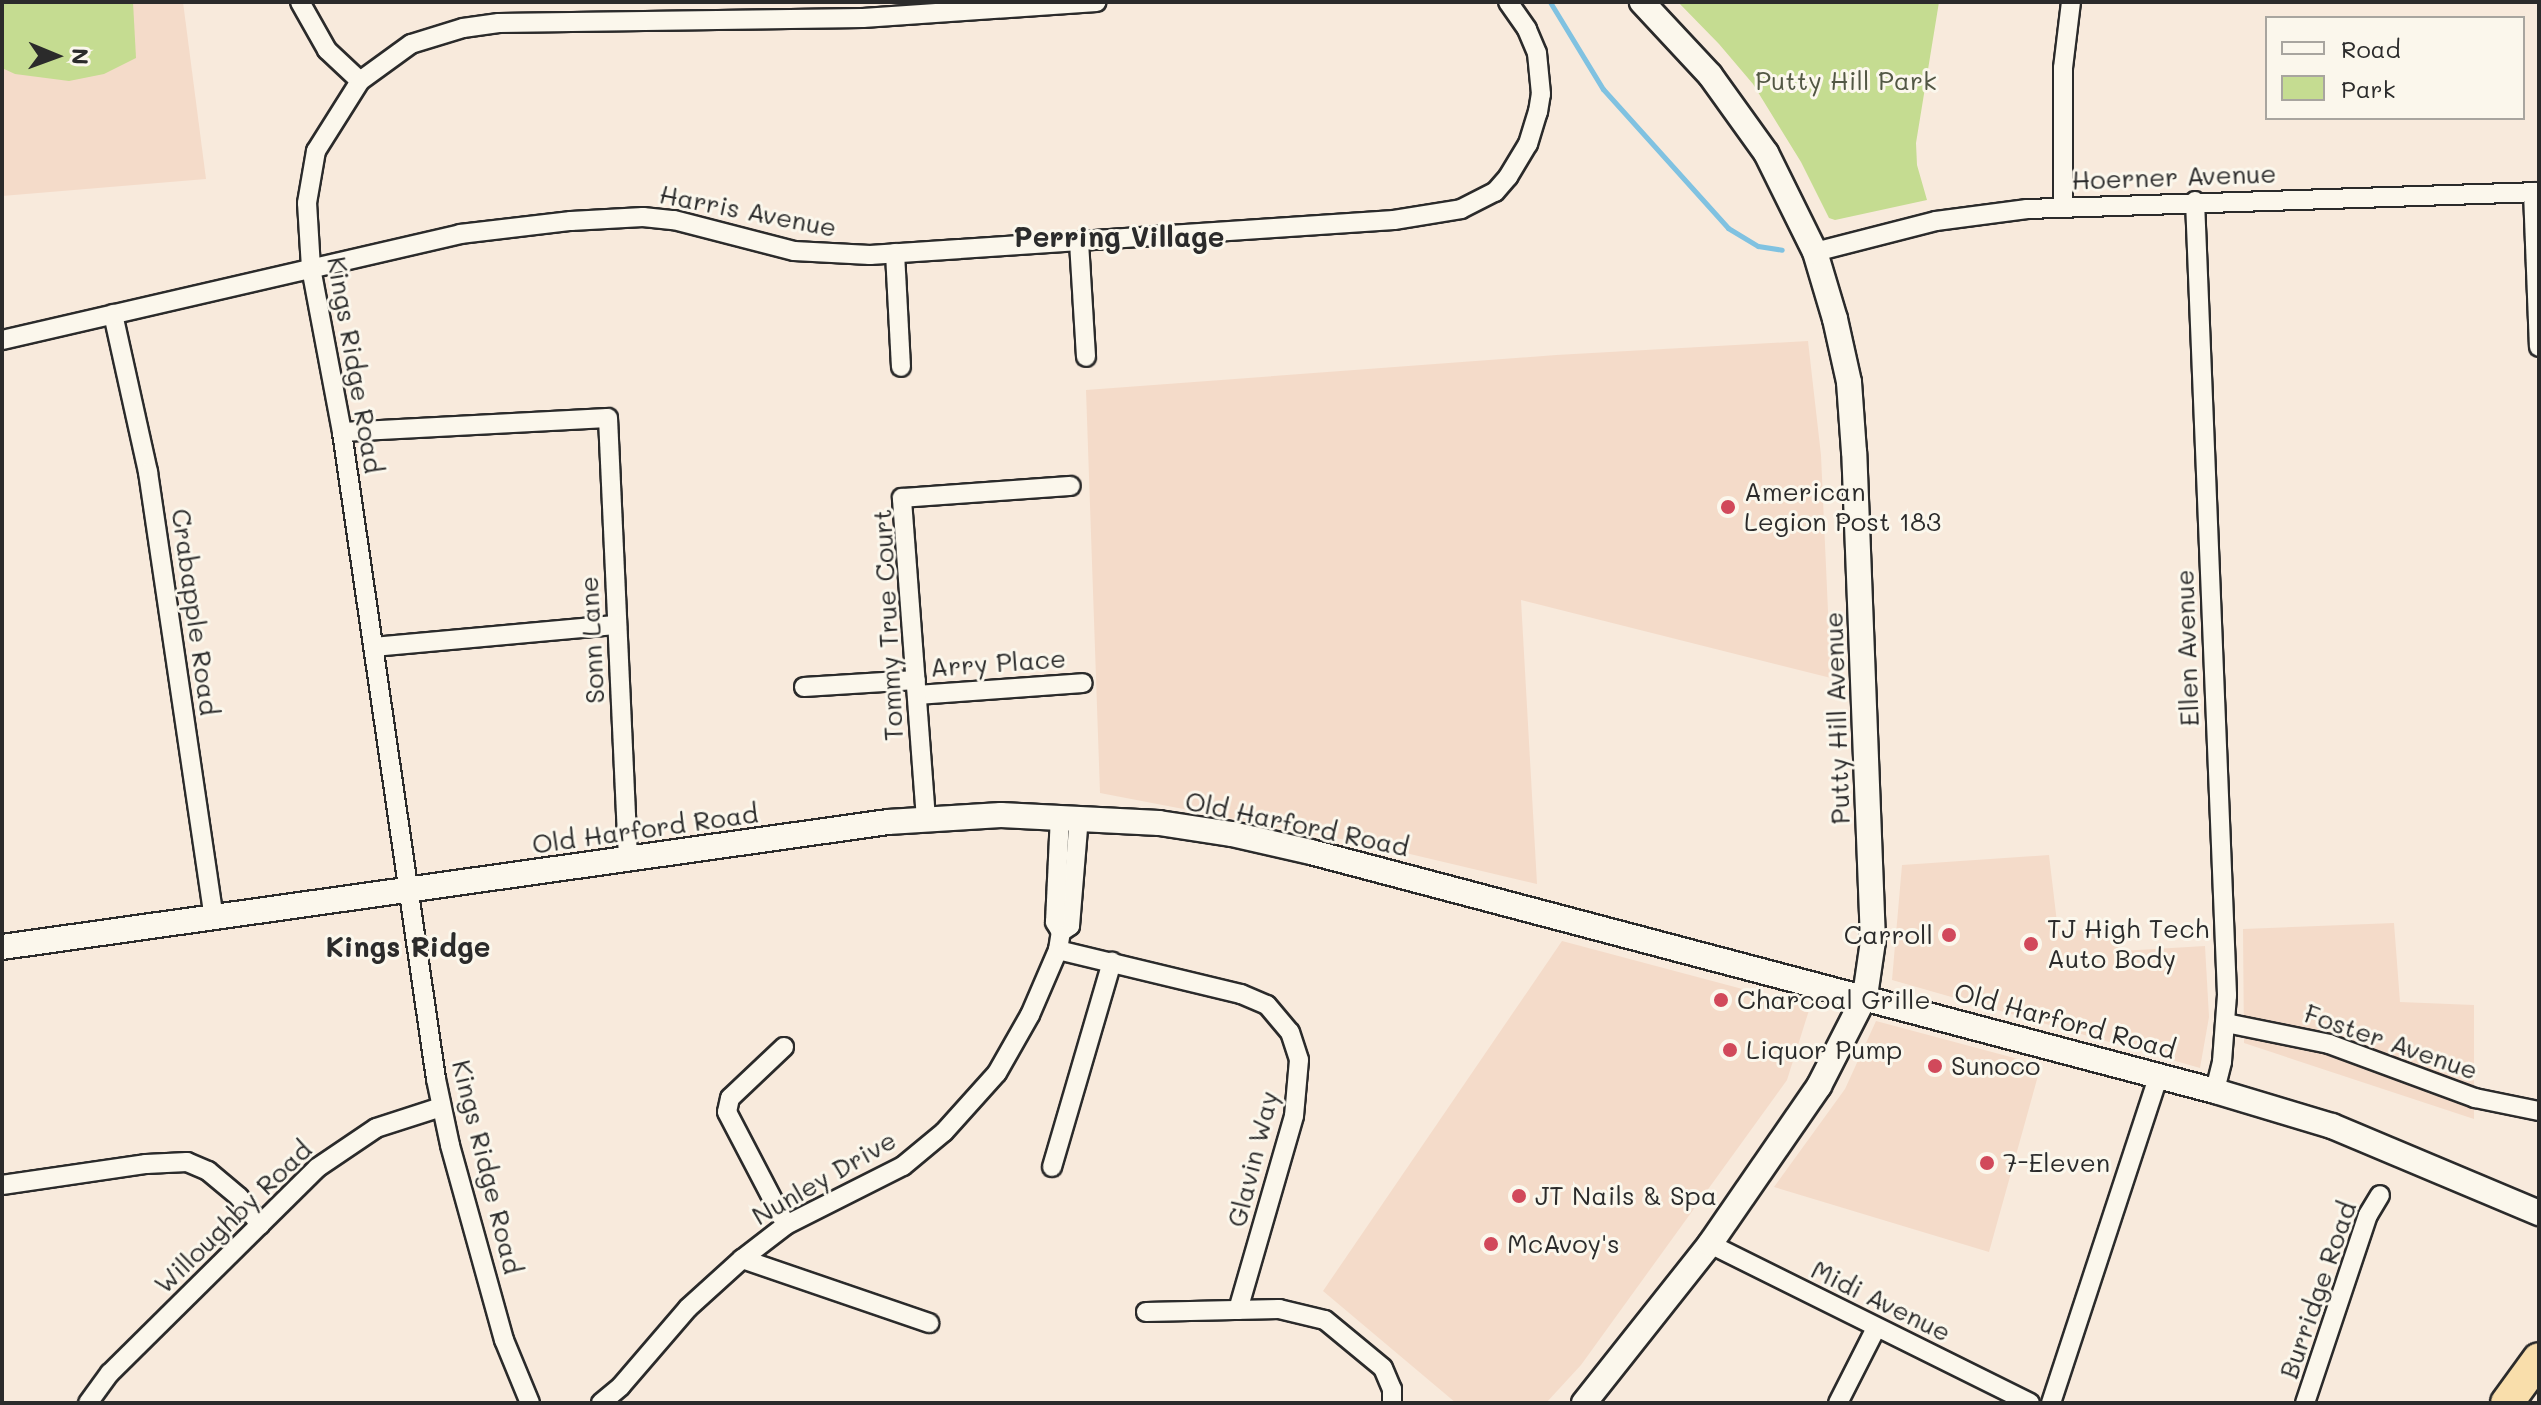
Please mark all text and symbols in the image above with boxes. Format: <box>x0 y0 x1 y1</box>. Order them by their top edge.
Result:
north arrow <box>16 16 96 96</box>
legend <box>2265 16 2525 120</box>
text: Road <box>2341 33 2401 64</box>
text: N <box>66 48 95 65</box>
park label: Putty Hill Park <box>1755 65 1937 97</box>
text: Park <box>2341 73 2395 104</box>
street label: Hoerner Avenue <box>2071 158 2277 196</box>
street label: Harris Avenue <box>657 179 839 243</box>
district label: Perring Village <box>1014 219 1224 253</box>
street label: Kings Ridge Road <box>321 254 389 476</box>
place label: American Legion Post 183 <box>1744 476 1941 538</box>
marker: American Legion Post 183 <box>1719 498 1737 516</box>
street label: Crabapple Road <box>165 507 225 717</box>
street label: Tommy True Court <box>866 508 910 742</box>
street label: Ellen Avenue <box>2169 569 2205 727</box>
street label: Sonn Lane <box>573 575 611 705</box>
street label: Putty Hill Avenue <box>1818 611 1856 825</box>
street label: Arry Place <box>929 643 1067 683</box>
street label: Old Harford Road <box>1182 785 1412 863</box>
street label: Old Harford Road <box>530 798 760 860</box>
place label: TJ High Tech Auto Body <box>2047 913 2209 974</box>
place label: Carroll <box>1844 919 1933 951</box>
marker: Carroll <box>1940 926 1958 944</box>
district label: Kings Ridge <box>326 929 490 963</box>
marker: TJ High Tech Auto Body <box>2022 935 2040 953</box>
street label: Old Harford Road <box>1951 976 2179 1066</box>
place label: Charcoal Grille <box>1737 984 1931 1016</box>
marker: Charcoal Grille <box>1712 991 1730 1009</box>
street label: Foster Avenue <box>2300 998 2482 1086</box>
place label: Liquor Pump <box>1746 1034 1902 1066</box>
marker: Liquor Pump <box>1721 1041 1739 1059</box>
place label: Sunoco <box>1951 1050 2040 1082</box>
street label: Kings Ridge Road <box>445 1057 529 1277</box>
marker: Sunoco <box>1926 1057 1944 1075</box>
street label: Glavin Way <box>1221 1088 1285 1230</box>
street label: Nunley Drive <box>746 1124 902 1232</box>
street label: Willoughby Road <box>148 1134 318 1300</box>
place label: 7-Eleven <box>2003 1147 2110 1179</box>
marker: 7-Eleven <box>1978 1154 1996 1172</box>
place label: JT Nails & Spa <box>1535 1180 1717 1212</box>
marker: JT Nails & Spa <box>1510 1187 1528 1205</box>
street label: Burridge Road <box>2273 1197 2363 1383</box>
place label: McAvoy's <box>1507 1228 1620 1260</box>
marker: McAvoy's <box>1482 1235 1500 1253</box>
street label: Midi Avenue <box>1806 1254 1956 1348</box>

